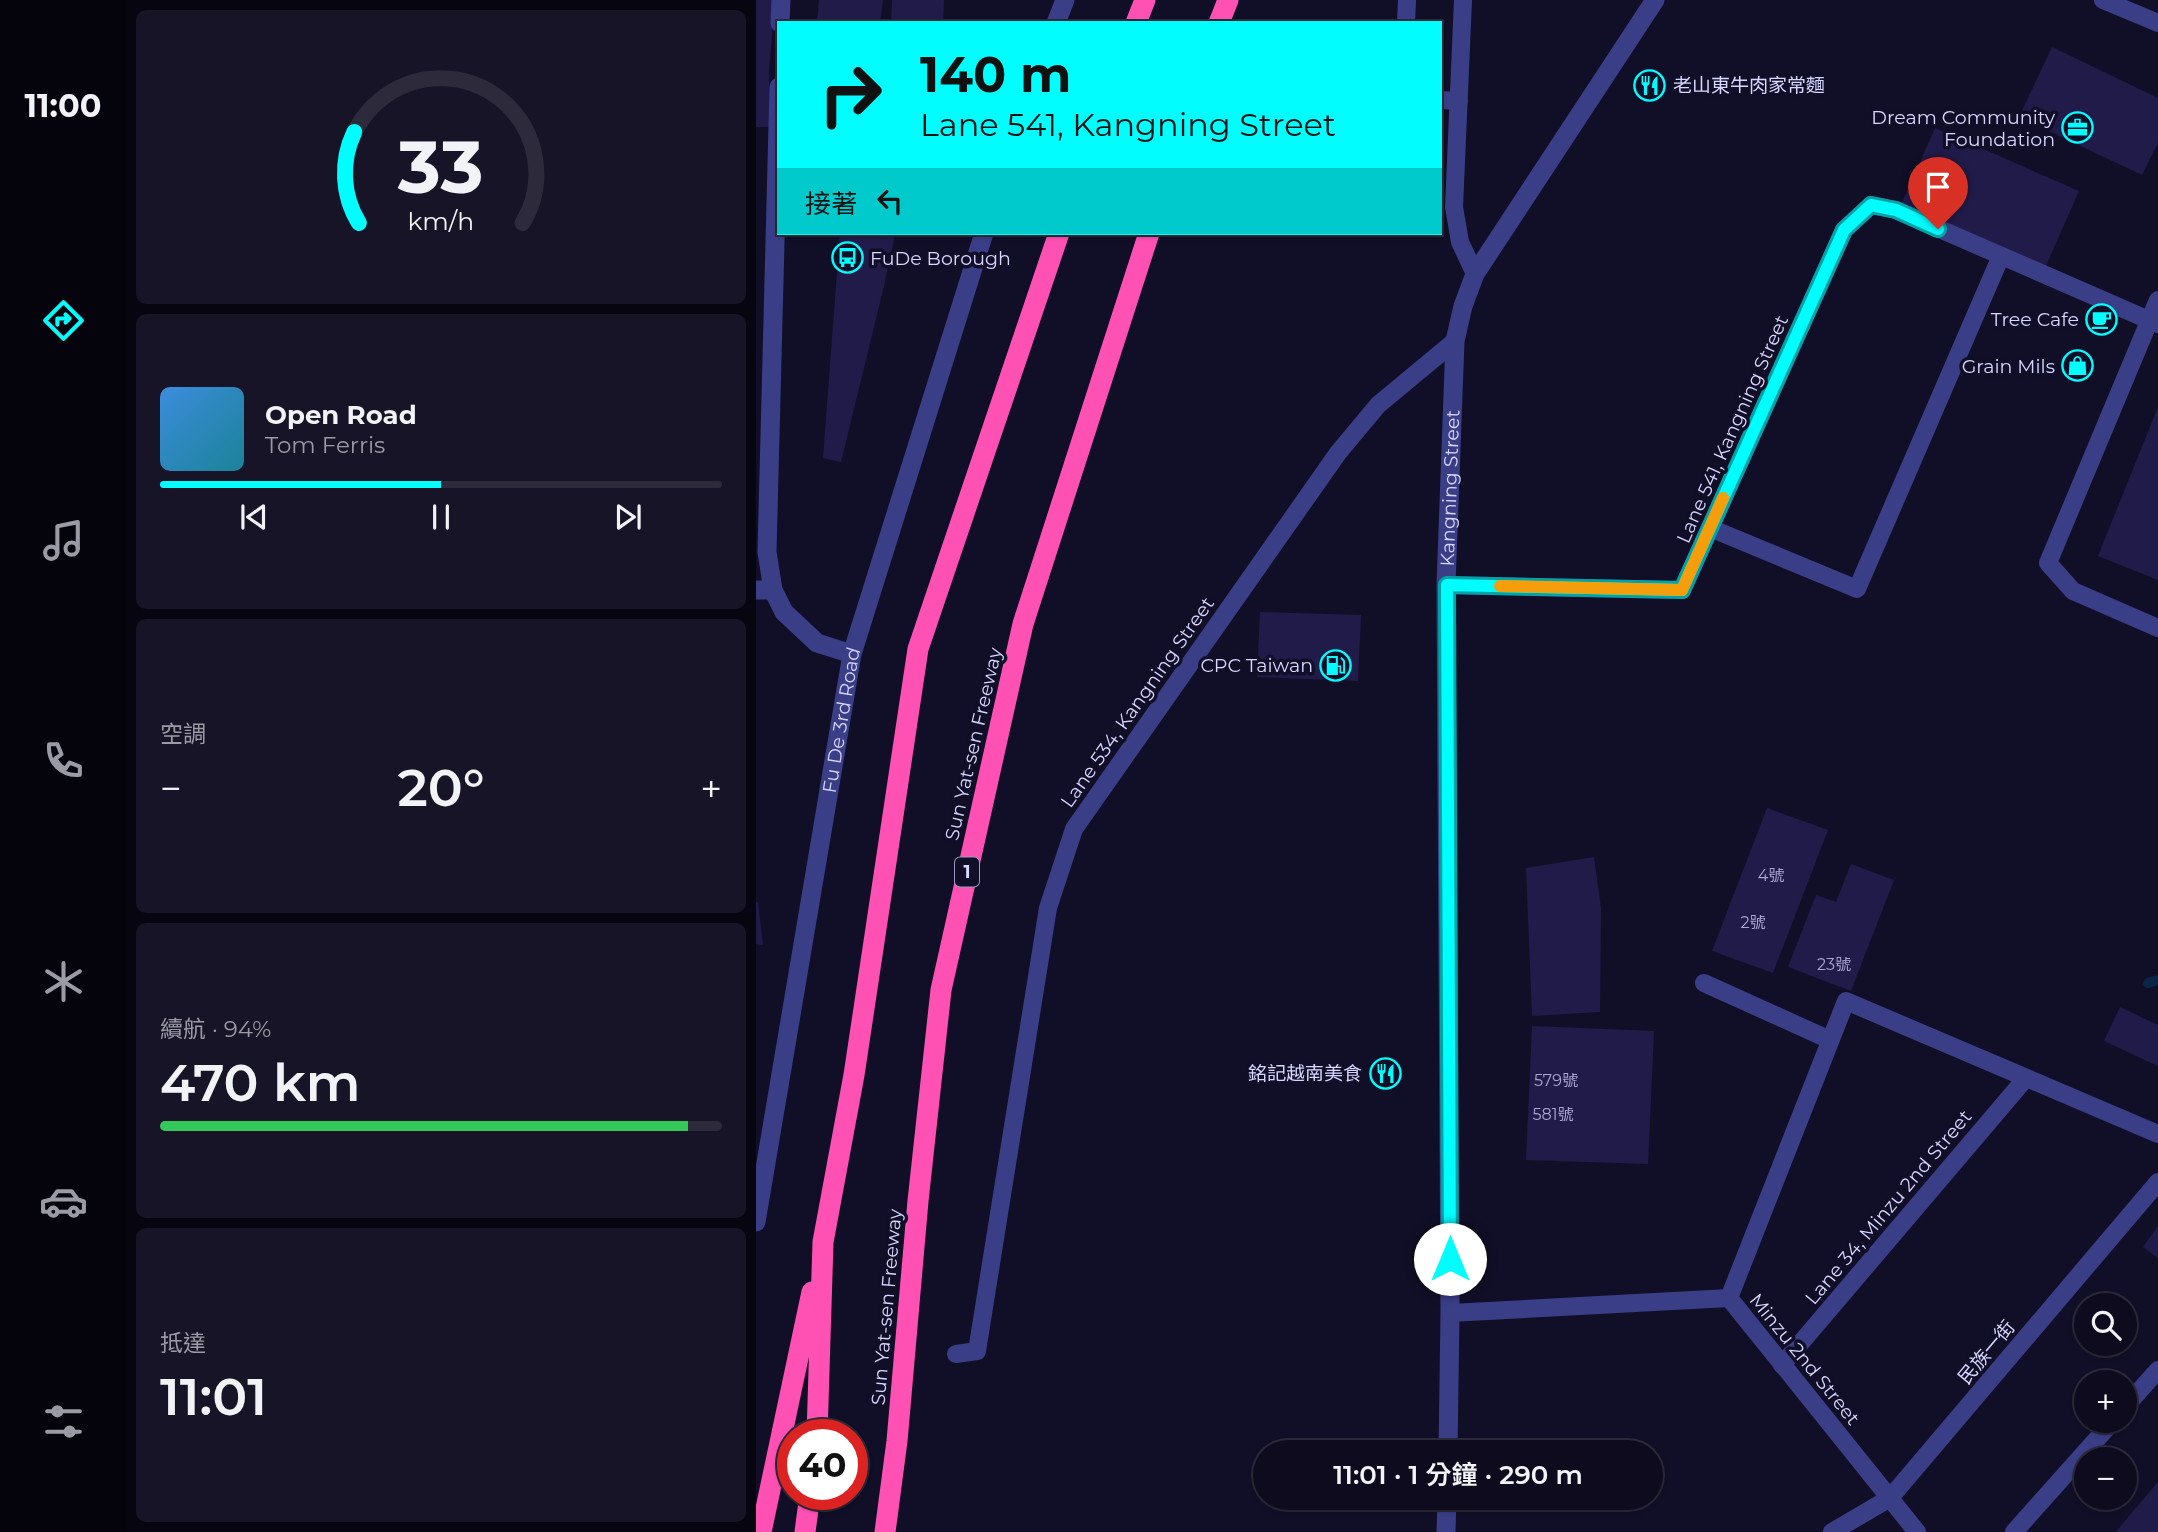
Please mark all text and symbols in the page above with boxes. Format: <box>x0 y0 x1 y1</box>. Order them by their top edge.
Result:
text: 140 m <box>920 45 1072 104</box>
icon: right <box>805 49 896 140</box>
restaurant icon: 老山東牛肉家常麵 <box>1633 68 1667 102</box>
place label: 老山東牛肉家常麵 <box>1673 74 1825 97</box>
text: 11:00 <box>25 86 101 125</box>
text: Lane 541, Kangning Street <box>920 105 1336 144</box>
place label: Dream Community Foundation <box>1871 106 2056 151</box>
office icon: Dream Community Foundation <box>2061 111 2095 145</box>
text: 33 <box>397 124 484 212</box>
pin <box>1908 157 1968 229</box>
icon: arrive <box>1919 168 1957 206</box>
icon: left <box>871 182 909 220</box>
text: 接著 <box>805 188 857 220</box>
text: km/h <box>408 206 474 236</box>
bus stop icon: FuDe Borough <box>830 241 864 275</box>
place label: FuDe Borough <box>870 247 1011 270</box>
icon: directions <box>39 296 88 345</box>
cafe icon: Tree Cafe <box>2085 302 2119 336</box>
place label: Tree Cafe <box>1991 308 2079 331</box>
street label: Lane 541, Kangning Street <box>1672 311 1793 547</box>
shop icon: Grain Mils <box>2061 349 2095 383</box>
place label: Grain Mils <box>1962 355 2055 378</box>
text: Open Road <box>265 399 417 431</box>
street label: Kangning Street <box>1436 409 1464 567</box>
text: Tom Ferris <box>265 431 385 459</box>
icon: previous <box>235 498 273 536</box>
icon: pause <box>422 498 460 536</box>
icon: next <box>609 498 647 536</box>
icon: music <box>39 516 88 565</box>
street label: Lane 534, Kangning Street <box>1056 592 1219 812</box>
street label: Fu De 3rd Road <box>818 644 865 795</box>
street label: Sun Yat-sen Freeway <box>940 645 1007 843</box>
fuel station icon: CPC Taiwan <box>1319 648 1353 682</box>
place label: CPC Taiwan <box>1200 654 1313 677</box>
text: 空調 <box>160 720 206 748</box>
icon: phone <box>39 736 88 785</box>
text: 20° <box>397 756 485 819</box>
text: − <box>160 765 182 812</box>
text: + <box>700 765 722 812</box>
road number: 1 <box>955 858 979 886</box>
house number: 4號 <box>1758 866 1784 885</box>
house number: 2號 <box>1740 913 1766 932</box>
house number: 23號 <box>1817 955 1851 974</box>
icon: climate <box>39 957 88 1006</box>
text: 續航 · 94% <box>160 1015 271 1043</box>
text: 470 km <box>160 1051 360 1114</box>
restaurant icon: 銘記越南美食 <box>1368 1056 1402 1090</box>
place label: 銘記越南美食 <box>1248 1062 1362 1085</box>
house number: 579號 <box>1534 1071 1578 1090</box>
house number: 581號 <box>1532 1105 1574 1124</box>
street label: Lane 34, Minzu 2nd Street <box>1800 1105 1977 1309</box>
icon: car <box>39 1177 88 1226</box>
street label: Sun Yat-sen Freeway <box>866 1207 907 1406</box>
position arrow <box>1413 1222 1487 1296</box>
street label: Minzu 2nd Street <box>1745 1289 1865 1430</box>
map controls <box>2074 1293 2137 1510</box>
button: search <box>2074 1293 2137 1356</box>
street label: 民族一街 <box>1953 1316 2020 1389</box>
text: 抵達 <box>160 1329 206 1357</box>
text: 11:01 <box>160 1365 267 1428</box>
button: + <box>2074 1370 2137 1433</box>
icon: filters <box>39 1397 88 1446</box>
speed limit sign: 40 <box>777 1419 868 1510</box>
button: − <box>2074 1447 2137 1510</box>
text: 11:01 · 1 分鐘 · 290 m <box>1333 1459 1583 1491</box>

